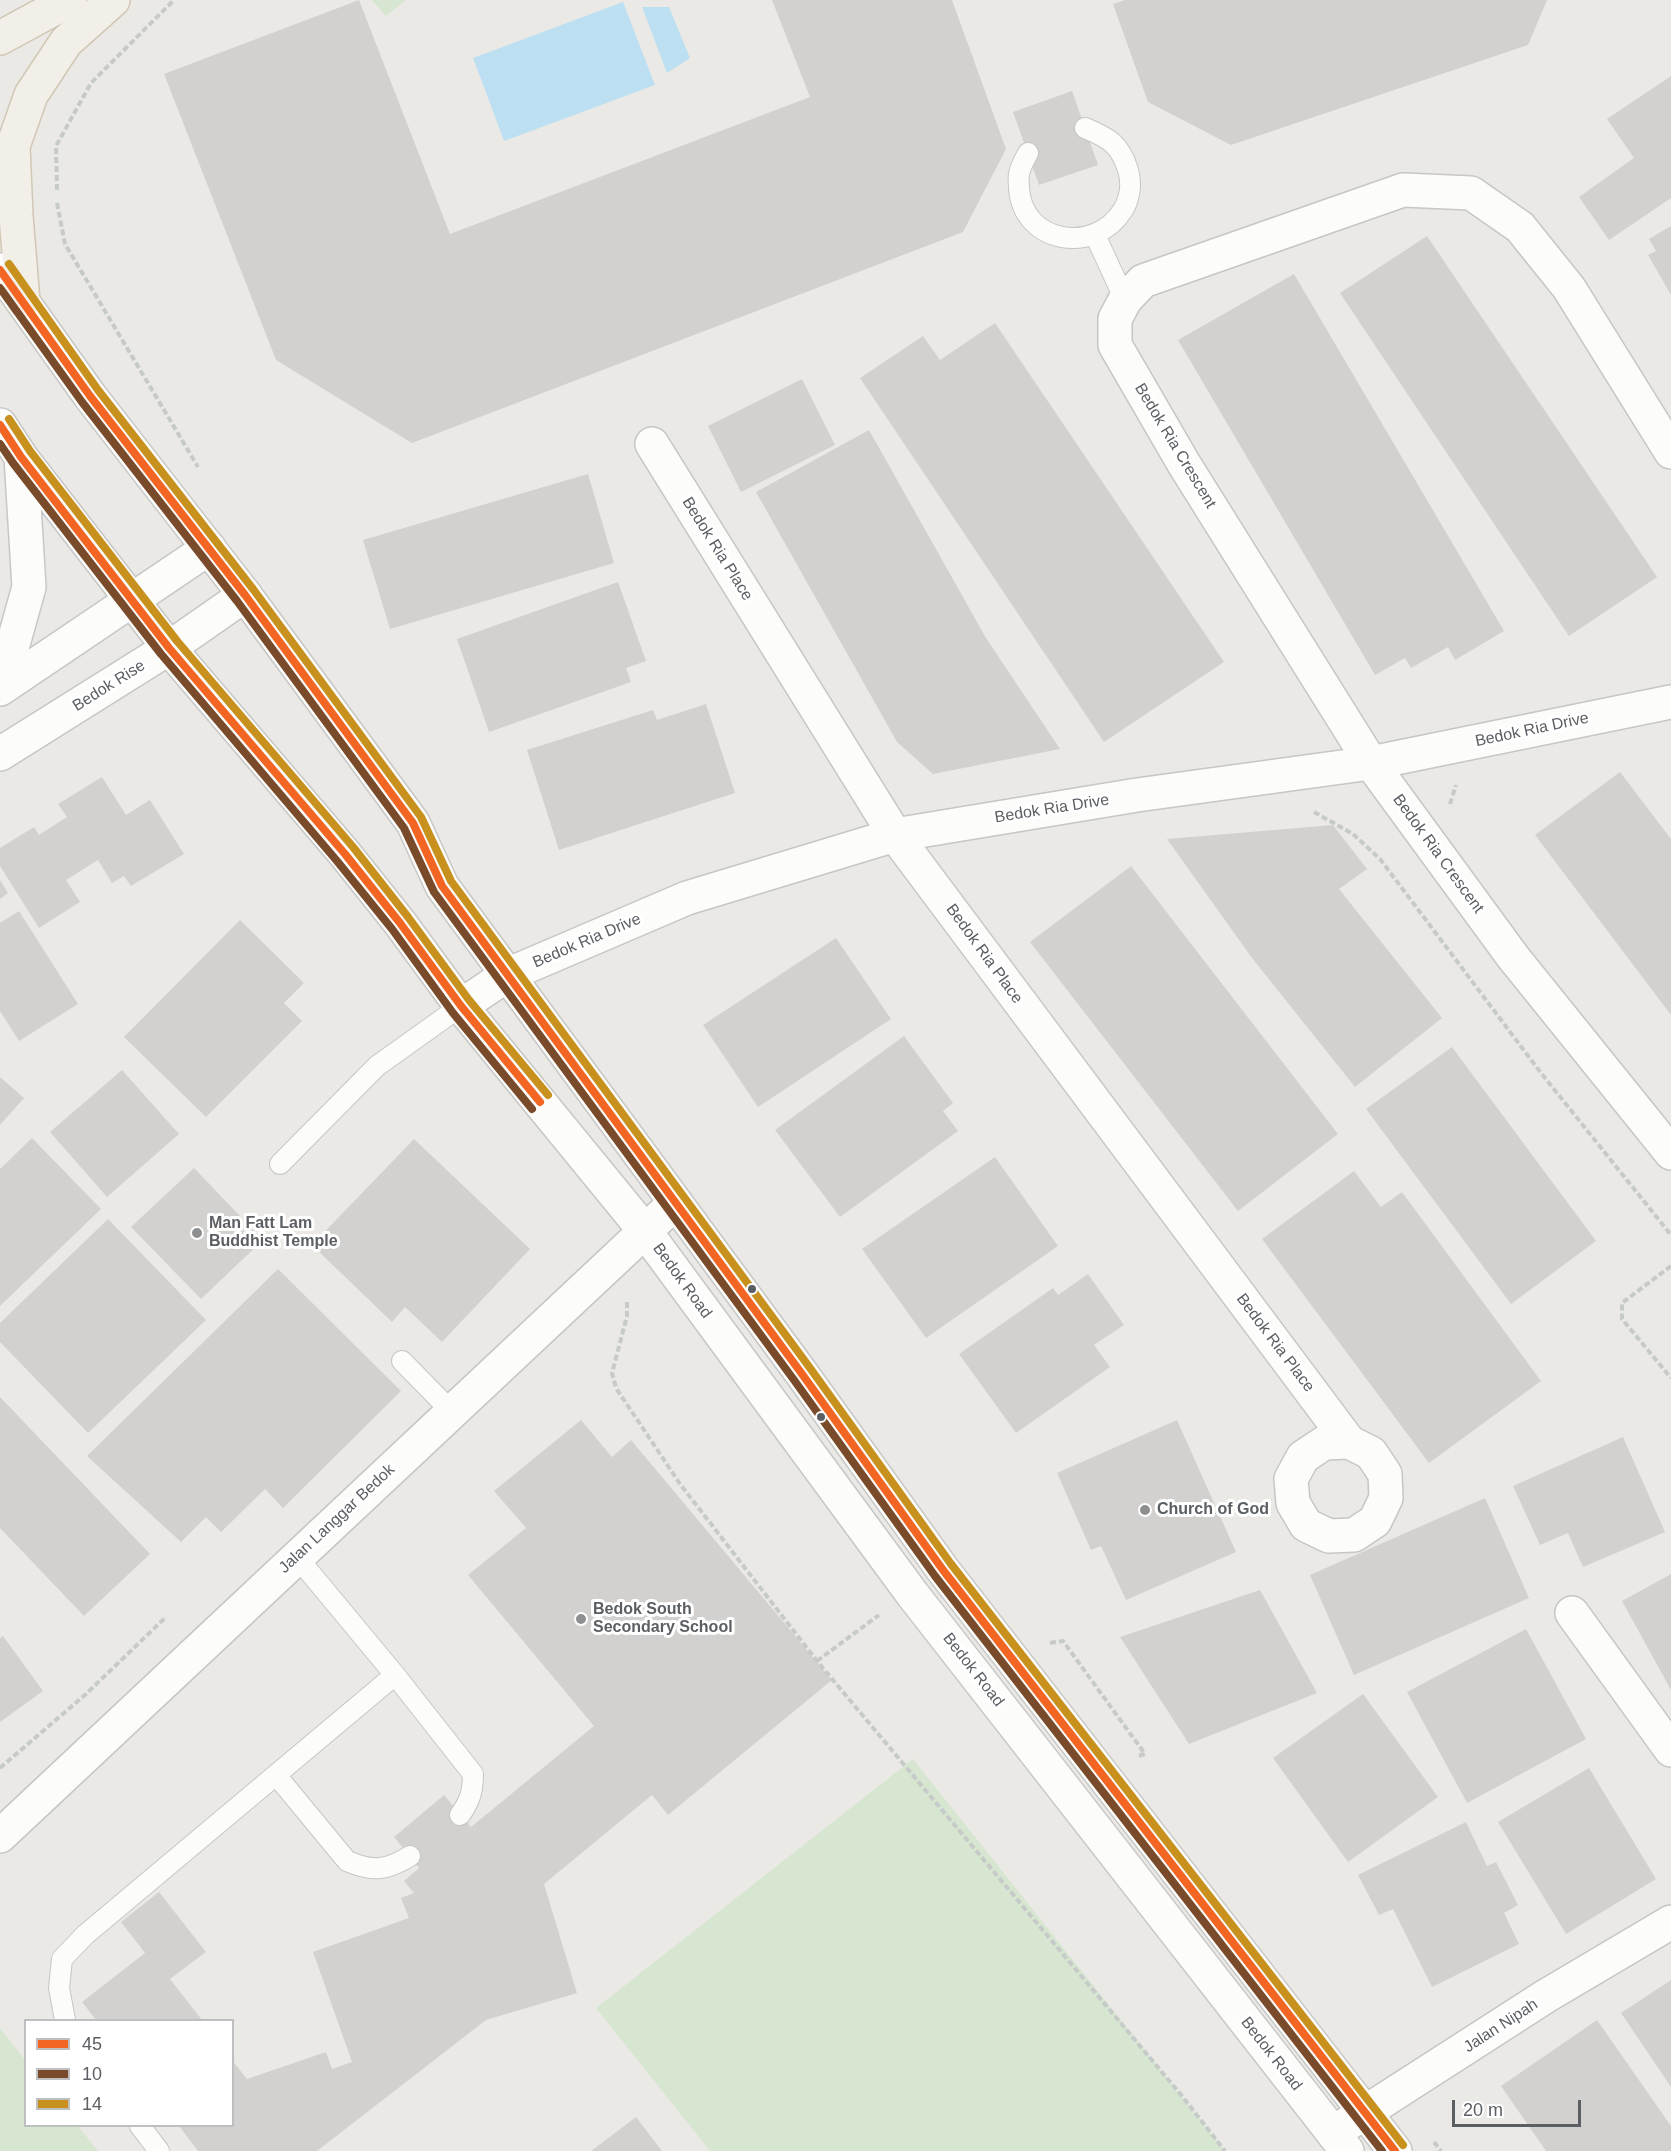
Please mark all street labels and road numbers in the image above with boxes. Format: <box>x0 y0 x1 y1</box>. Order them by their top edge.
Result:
street label: Bedok Ria Crescent <box>1130 380 1220 512</box>
street label: Bedok Ria Place <box>678 494 756 604</box>
street label: Bedok Rise <box>69 656 149 716</box>
street label: Bedok Ria Drive <box>1473 709 1591 751</box>
street label: Bedok Ria Drive <box>993 790 1111 828</box>
street label: Bedok Ria Crescent <box>1388 791 1488 917</box>
street label: Bedok Ria Place <box>941 901 1027 1007</box>
street label: Bedok Ria Drive <box>530 910 644 972</box>
street label: Bedok Road <box>648 1240 716 1322</box>
street label: Bedok Ria Place <box>1232 1290 1318 1396</box>
street label: Jalan Langgar Bedok <box>275 1460 399 1578</box>
street label: Bedok Road <box>938 1629 1008 1711</box>
street label: Jalan Nipah <box>1460 1995 1542 2057</box>
street label: Bedok Road <box>1236 2013 1306 2095</box>

